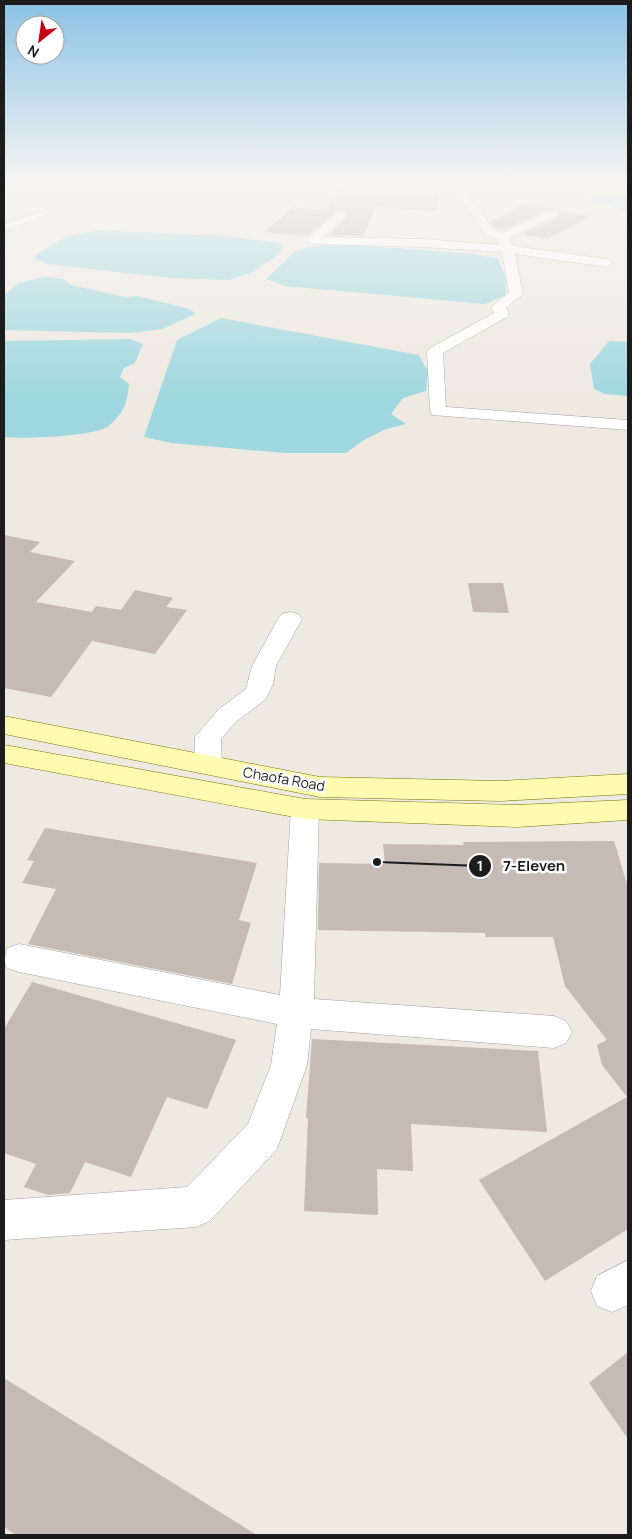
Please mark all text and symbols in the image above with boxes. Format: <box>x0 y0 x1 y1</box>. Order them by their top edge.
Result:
north arrow <box>15 15 65 65</box>
text: N <box>24 41 42 62</box>
street label: Chaofa Road <box>242 762 327 795</box>
callout: 7-Eleven <box>468 851 575 881</box>
text: 1 <box>477 855 483 876</box>
text: 7-Eleven <box>503 855 565 876</box>

